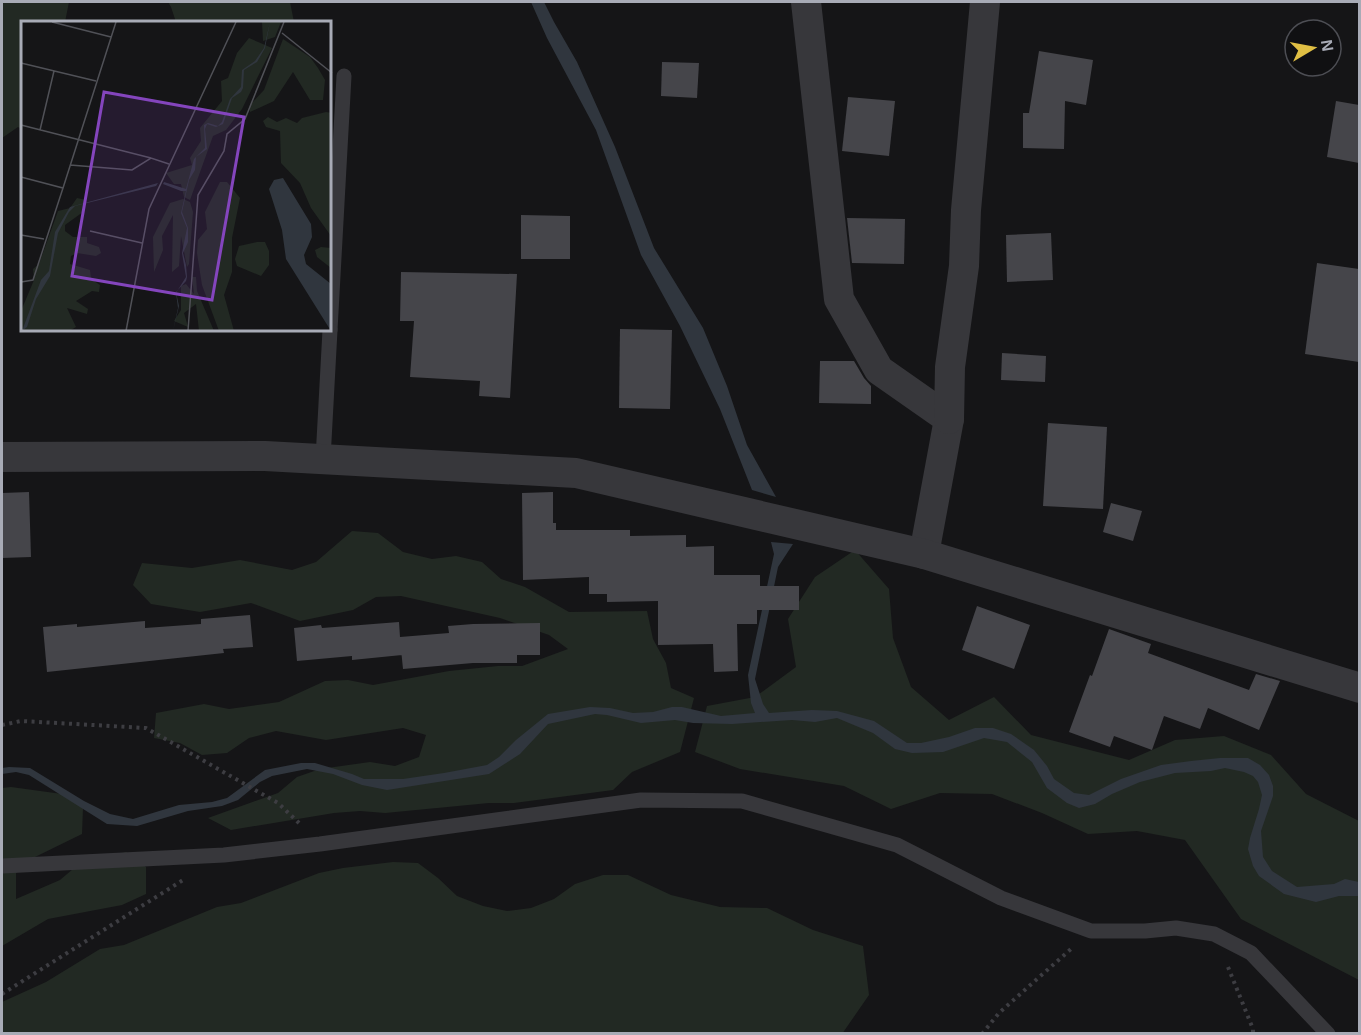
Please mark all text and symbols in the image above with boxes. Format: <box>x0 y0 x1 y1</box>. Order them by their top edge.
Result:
north arrow <box>1283 18 1343 78</box>
inset map <box>21 21 332 332</box>
text: N <box>1318 38 1337 53</box>

